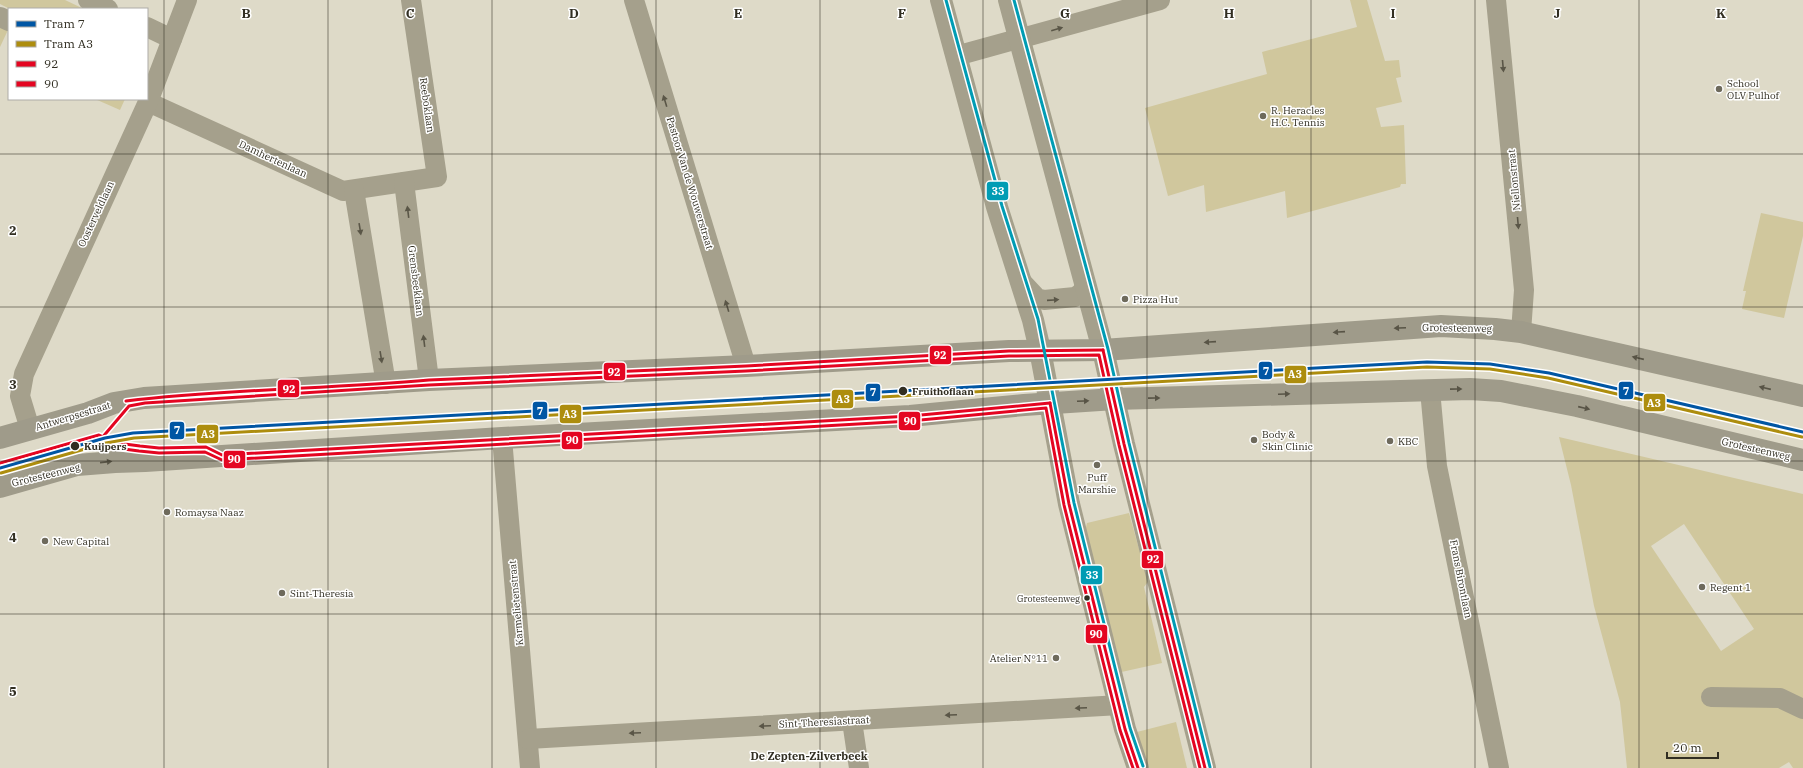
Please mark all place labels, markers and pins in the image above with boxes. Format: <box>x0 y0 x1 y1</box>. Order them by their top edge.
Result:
place label: School OLV Pulhof <box>1727 77 1780 102</box>
marker: School OLV Pulhof <box>1714 84 1724 94</box>
place label: R. Heracles H.C. Tennis <box>1271 104 1325 129</box>
marker: R. Heracles H.C. Tennis <box>1258 111 1268 121</box>
place label: Pizza Hut <box>1133 293 1178 306</box>
marker: Pizza Hut <box>1120 294 1130 304</box>
marker: Fruithoflaan <box>897 385 909 397</box>
place label: Fruithoflaan <box>912 385 974 398</box>
place label: Body & Skin Clinic <box>1262 428 1313 453</box>
marker: Body & Skin Clinic <box>1249 435 1259 445</box>
place label: KBC <box>1398 435 1418 448</box>
marker: KBC <box>1385 436 1395 446</box>
marker: Kuijpers <box>69 440 81 452</box>
place label: Kuijpers <box>84 440 127 453</box>
marker: Puff Marshie <box>1092 460 1102 470</box>
place label: Puff Marshie <box>1078 471 1116 496</box>
place label: Romaysa Naaz <box>175 506 244 519</box>
marker: Romaysa Naaz <box>162 507 172 517</box>
place label: New Capital <box>53 535 109 548</box>
marker: New Capital <box>40 536 50 546</box>
place label: Regent 1 <box>1710 581 1751 594</box>
marker: Regent 1 <box>1697 582 1707 592</box>
place label: Sint-Theresia <box>290 587 354 600</box>
marker: Sint-Theresia <box>277 588 287 598</box>
place label: Grotesteenweg <box>1017 593 1080 604</box>
marker: Grotesteenweg <box>1082 593 1092 603</box>
place label: Atelier N°11 <box>990 652 1048 665</box>
marker: Atelier N°11 <box>1051 653 1061 663</box>

